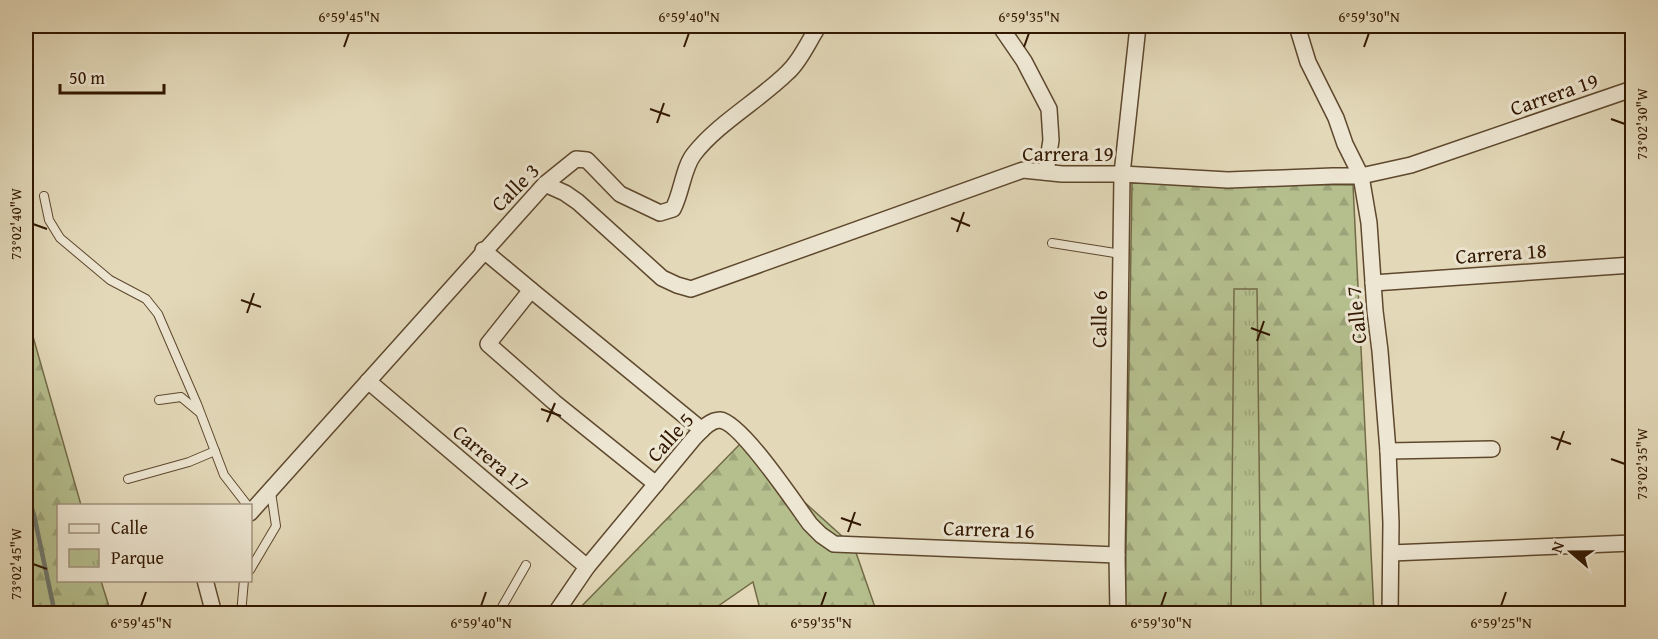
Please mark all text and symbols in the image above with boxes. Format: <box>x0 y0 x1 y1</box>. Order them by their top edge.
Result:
text: 6°59'45"N <box>318 6 380 27</box>
text: 6°59'40"N <box>658 6 720 27</box>
text: 6°59'35"N <box>998 6 1060 27</box>
text: 6°59'30"N <box>1338 6 1400 27</box>
scale bar <box>60 57 164 95</box>
text: 50 m <box>69 64 105 91</box>
street label: Carrera 19 <box>1506 64 1602 124</box>
text: 73°02'30"W <box>1631 88 1652 160</box>
street label: Carrera 19 <box>1022 138 1114 169</box>
street label: Calle 3 <box>484 156 546 218</box>
text: 73°02'40"W <box>5 188 26 260</box>
street label: Carrera 18 <box>1454 234 1548 272</box>
street label: Calle 7 <box>1338 285 1374 345</box>
street label: Calle 6 <box>1083 290 1115 348</box>
street label: Calle 5 <box>639 405 701 469</box>
street label: Carrera 17 <box>446 417 536 499</box>
text: 73°02'35"W <box>1631 428 1652 500</box>
legend <box>57 504 252 582</box>
street label: Carrera 16 <box>943 512 1035 546</box>
text: Calle <box>111 514 148 541</box>
north arrow <box>1541 522 1601 582</box>
text: 73°02'45"W <box>5 528 26 600</box>
text: N <box>1544 537 1570 556</box>
text: Parque <box>111 544 164 571</box>
text: 6°59'45"N <box>110 612 172 633</box>
text: 6°59'40"N <box>450 612 512 633</box>
text: 6°59'35"N <box>790 612 852 633</box>
text: 6°59'30"N <box>1130 612 1192 633</box>
text: 6°59'25"N <box>1470 612 1532 633</box>

